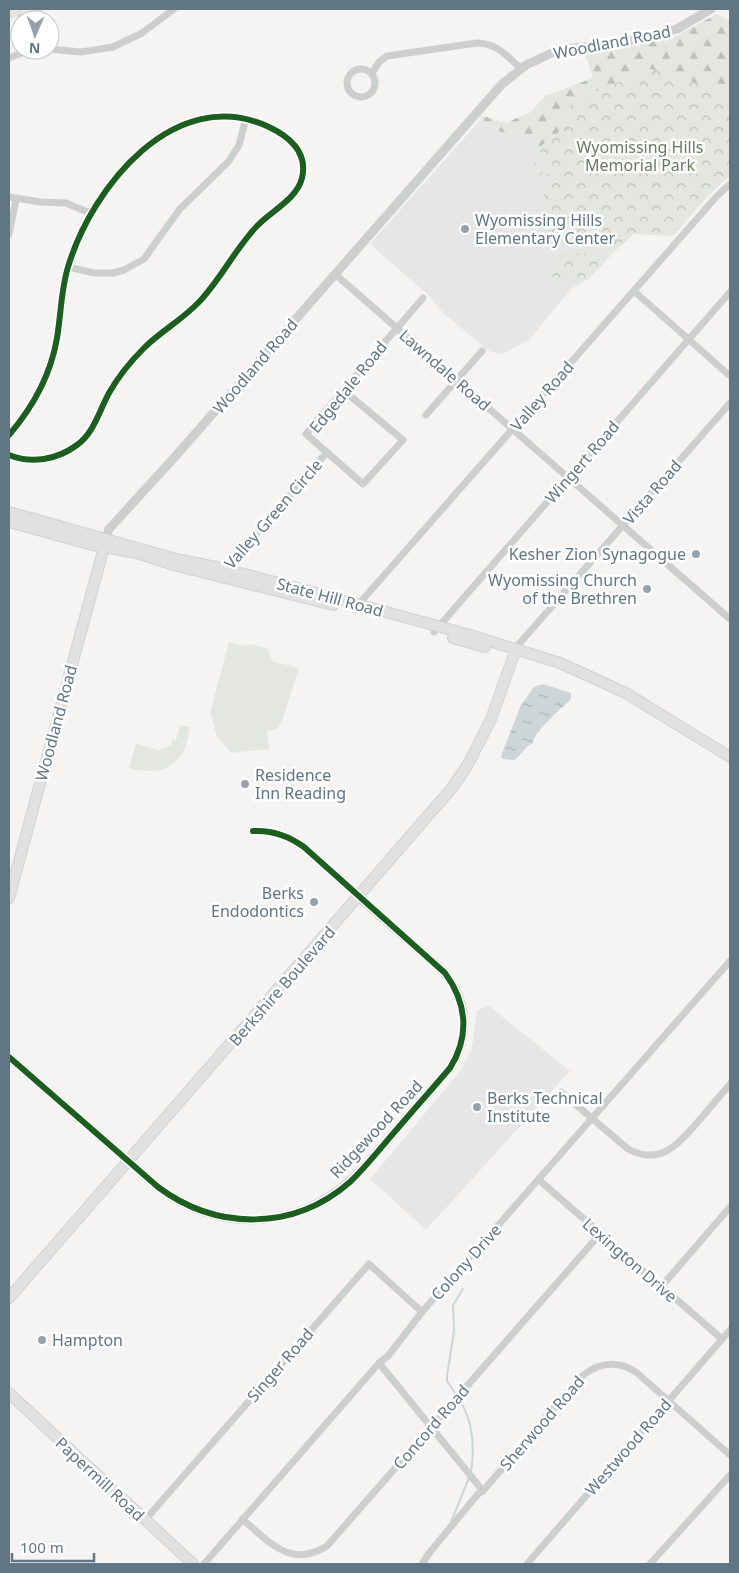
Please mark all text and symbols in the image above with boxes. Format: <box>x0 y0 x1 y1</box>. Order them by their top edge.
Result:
north arrow <box>10 10 60 60</box>
street label: Woodland Road <box>551 20 673 64</box>
text: N <box>29 39 41 58</box>
park label: Wyomissing Hills Memorial Park <box>576 136 704 176</box>
place label: Wyomissing Hills Elementary Center <box>475 209 615 249</box>
marker: Wyomissing Hills Elementary Center <box>459 223 471 235</box>
street label: Woodland Road <box>208 314 302 418</box>
street label: Lawndale Road <box>395 324 495 416</box>
street label: Edgedale Road <box>304 336 392 438</box>
street label: Valley Road <box>505 356 579 436</box>
street label: Wingert Road <box>540 416 624 508</box>
street label: Valley Green Circle <box>219 454 327 574</box>
street label: Vista Road <box>618 455 686 529</box>
place label: Kesher Zion Synagogue <box>509 543 686 565</box>
marker: Kesher Zion Synagogue <box>690 548 702 560</box>
place label: Wyomissing Church of the Brethren <box>488 569 637 609</box>
street label: State Hill Road <box>274 572 386 622</box>
marker: Wyomissing Church of the Brethren <box>641 583 653 595</box>
street label: Woodland Road <box>30 663 82 783</box>
place label: Residence Inn Reading <box>255 764 346 804</box>
marker: Residence Inn Reading <box>239 778 251 790</box>
place label: Berks Endodontics <box>211 882 304 922</box>
marker: Berks Endodontics <box>308 896 320 908</box>
street label: Berkshire Boulevard <box>224 922 340 1050</box>
street label: Ridgewood Road <box>325 1075 427 1183</box>
place label: Berks Technical Institute <box>487 1087 603 1127</box>
marker: Berks Technical Institute <box>471 1101 483 1113</box>
street label: Lexington Drive <box>578 1213 682 1307</box>
street label: Colony Drive <box>426 1219 506 1305</box>
street label: Singer Road <box>242 1323 318 1407</box>
place label: Hampton <box>52 1329 123 1351</box>
marker: Hampton <box>36 1334 48 1346</box>
street label: Sherwood Road <box>495 1371 589 1475</box>
street label: Concord Road <box>388 1380 474 1474</box>
street label: Westwood Road <box>580 1394 676 1500</box>
street label: Papermill Road <box>51 1432 149 1526</box>
scale bar <box>12 1530 95 1562</box>
text: 100 m <box>20 1537 64 1557</box>

